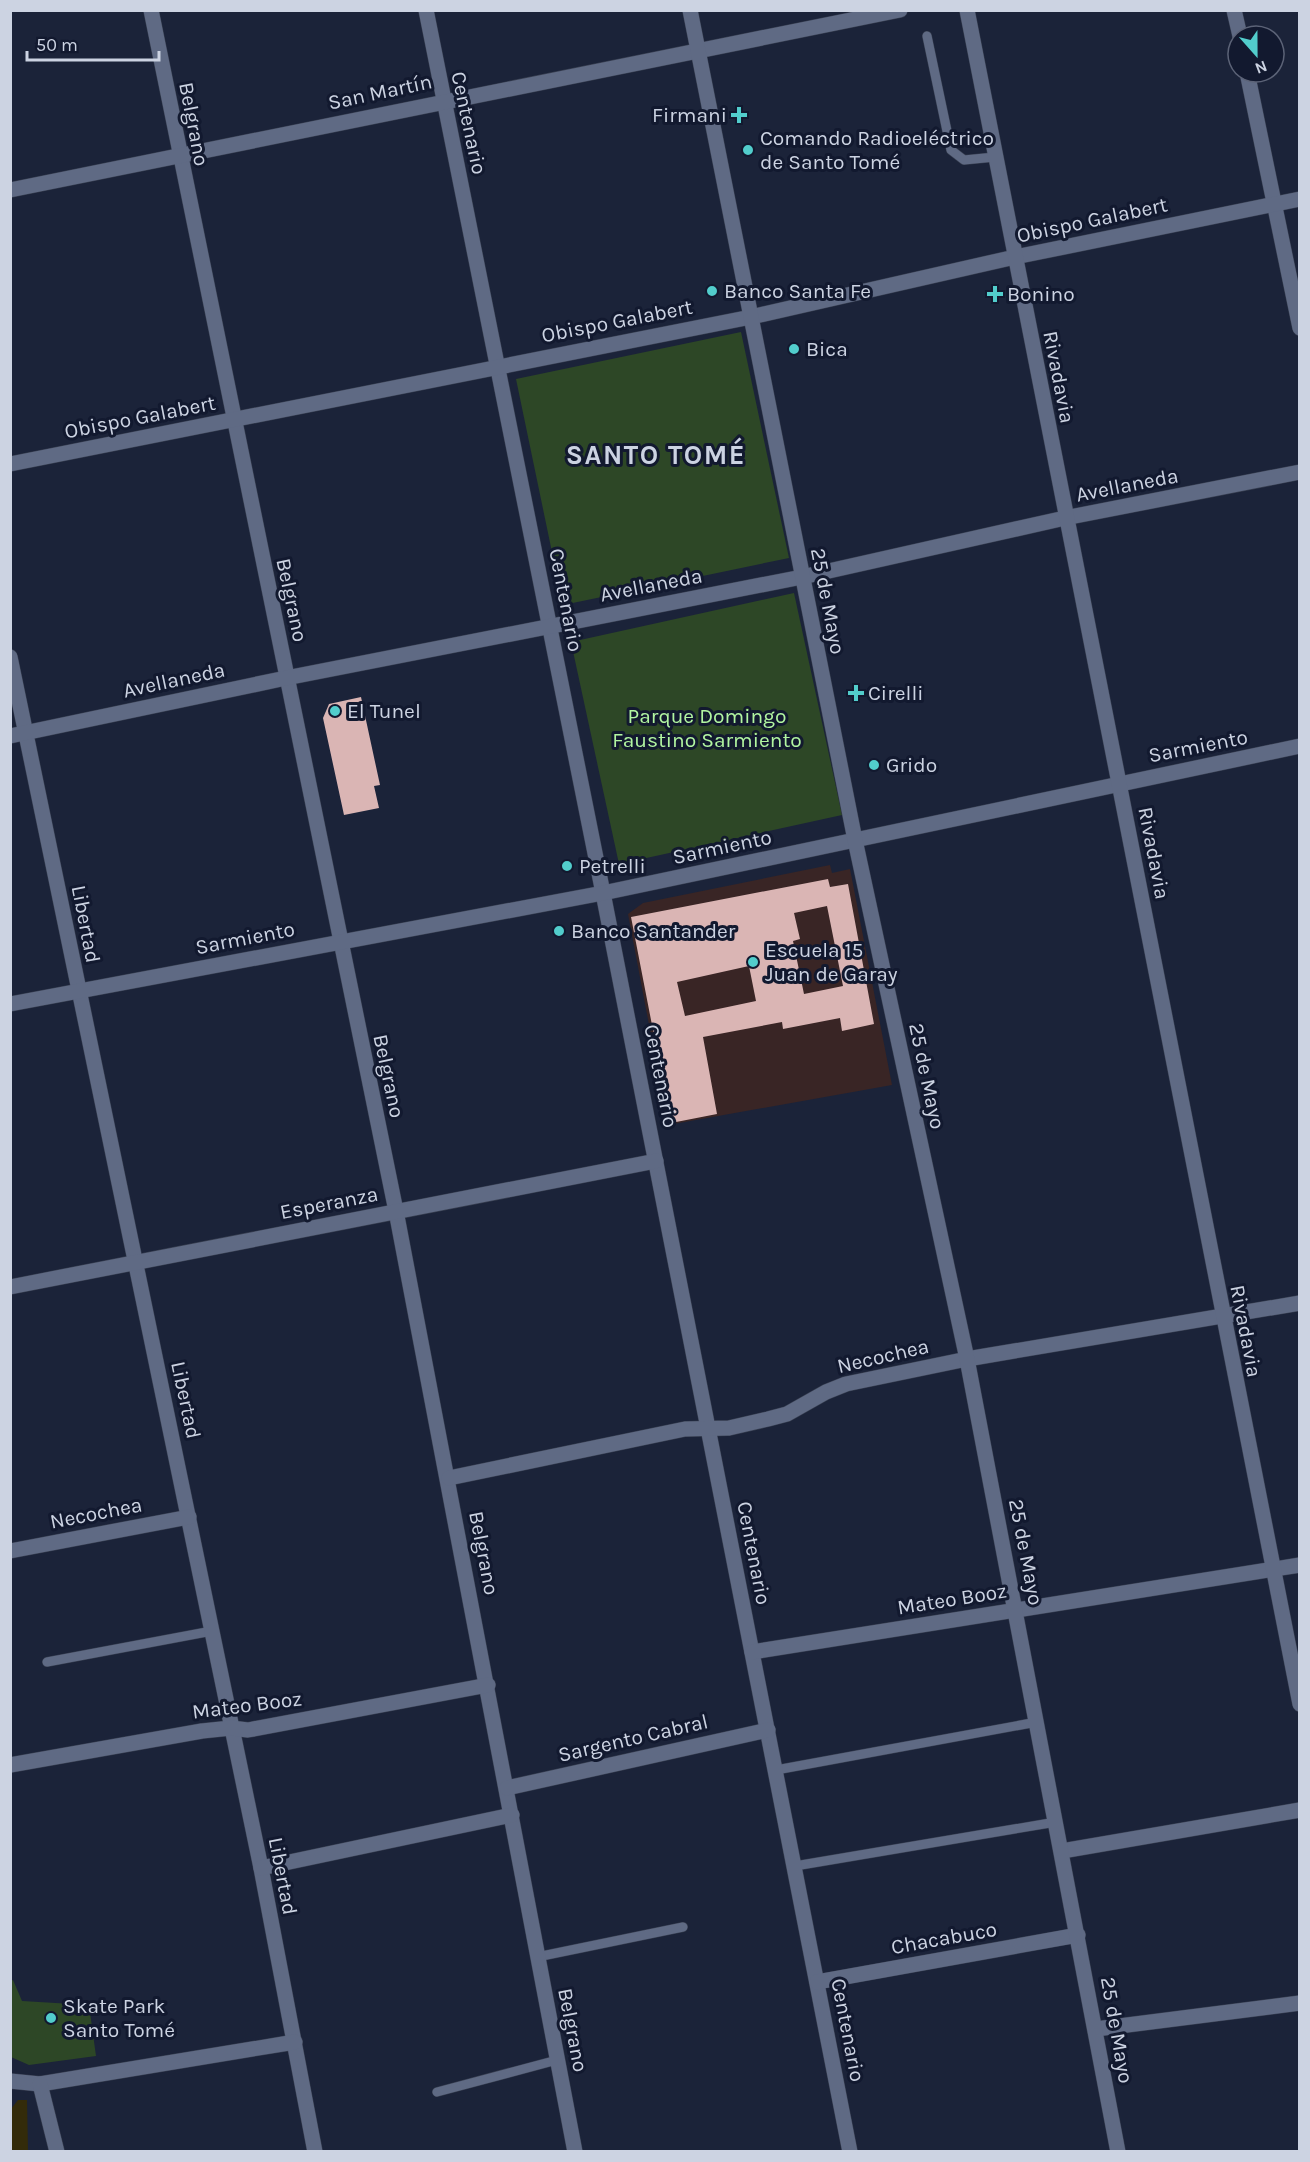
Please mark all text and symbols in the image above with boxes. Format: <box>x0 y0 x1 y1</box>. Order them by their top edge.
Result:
scale bar <box>27 24 159 62</box>
north arrow <box>1226 24 1286 84</box>
text: 50 m <box>36 34 78 56</box>
text: N <box>1252 57 1270 78</box>
street label: San Martín <box>326 69 434 115</box>
street label: Centenario <box>446 69 492 177</box>
street label: Belgrano <box>174 80 214 168</box>
place label: Firmani <box>652 103 727 127</box>
marker: Firmani <box>732 108 746 122</box>
place label: Comando Radioeléctrico de Santo Tomé <box>760 126 994 174</box>
marker: Comando Radioeléctrico de Santo Tomé <box>741 143 755 157</box>
street label: Obispo Galabert <box>1015 192 1170 248</box>
place label: Banco Santa Fe <box>724 279 871 303</box>
place label: Bonino <box>1007 282 1075 306</box>
marker: Banco Santa Fe <box>705 284 719 298</box>
marker: Bonino <box>988 287 1002 301</box>
street label: Obispo Galabert <box>539 295 695 347</box>
street label: Rivadavia <box>1038 329 1080 425</box>
place label: Bica <box>806 337 848 361</box>
marker: Bica <box>787 342 801 356</box>
street label: Obispo Galabert <box>62 391 218 443</box>
district label: SANTO TOMÉ <box>566 437 746 471</box>
street label: Avellaneda <box>1074 463 1180 507</box>
street label: Centenario <box>544 546 588 654</box>
street label: 25 de Mayo <box>806 546 850 656</box>
street label: Belgrano <box>271 556 313 644</box>
street label: Avellaneda <box>598 563 704 607</box>
street label: Avellaneda <box>121 657 227 703</box>
place label: Cirelli <box>868 681 924 705</box>
marker: Cirelli <box>849 686 863 700</box>
place label: El Tunel <box>347 699 421 723</box>
marker: El Tunel <box>328 704 342 718</box>
park label: Parque Domingo Faustino Sarmiento <box>612 704 802 752</box>
street label: Sarmiento <box>1146 725 1250 767</box>
place label: Grido <box>886 753 937 777</box>
marker: Grido <box>867 758 881 772</box>
street label: Rivadavia <box>1133 805 1175 901</box>
street label: Sarmiento <box>670 825 774 869</box>
place label: Petrelli <box>579 854 646 878</box>
marker: Petrelli <box>560 859 574 873</box>
street label: Libertad <box>67 883 105 965</box>
street label: Sarmiento <box>193 917 297 959</box>
place label: Banco Santander <box>571 919 736 943</box>
marker: Banco Santander <box>552 924 566 938</box>
place label: Escuela 15 Juan de Garay <box>765 938 898 986</box>
marker: Escuela 15 Juan de Garay <box>746 955 760 969</box>
street label: 25 de Mayo <box>904 1021 950 1131</box>
street label: Centenario <box>639 1022 683 1130</box>
street label: Belgrano <box>368 1032 410 1120</box>
street label: Esperanza <box>278 1182 380 1224</box>
street label: Rivadavia <box>1225 1283 1267 1379</box>
street label: Necochea <box>835 1334 931 1378</box>
street label: Libertad <box>166 1359 206 1441</box>
street label: Necochea <box>48 1492 144 1534</box>
street label: 25 de Mayo <box>1004 1497 1048 1607</box>
street label: Centenario <box>732 1499 776 1607</box>
street label: Belgrano <box>464 1509 504 1597</box>
street label: Mateo Booz <box>896 1579 1008 1619</box>
street label: Mateo Booz <box>191 1686 303 1724</box>
street label: Sargento Cabral <box>556 1709 710 1767</box>
street label: Libertad <box>264 1835 302 1917</box>
street label: Chacabuco <box>889 1917 999 1959</box>
street label: 25 de Mayo <box>1096 1975 1138 2085</box>
street label: Centenario <box>826 1976 870 2084</box>
street label: Belgrano <box>553 1986 593 2074</box>
place label: Skate Park Santo Tomé <box>63 1994 175 2042</box>
marker: Skate Park Santo Tomé <box>44 2011 58 2025</box>

